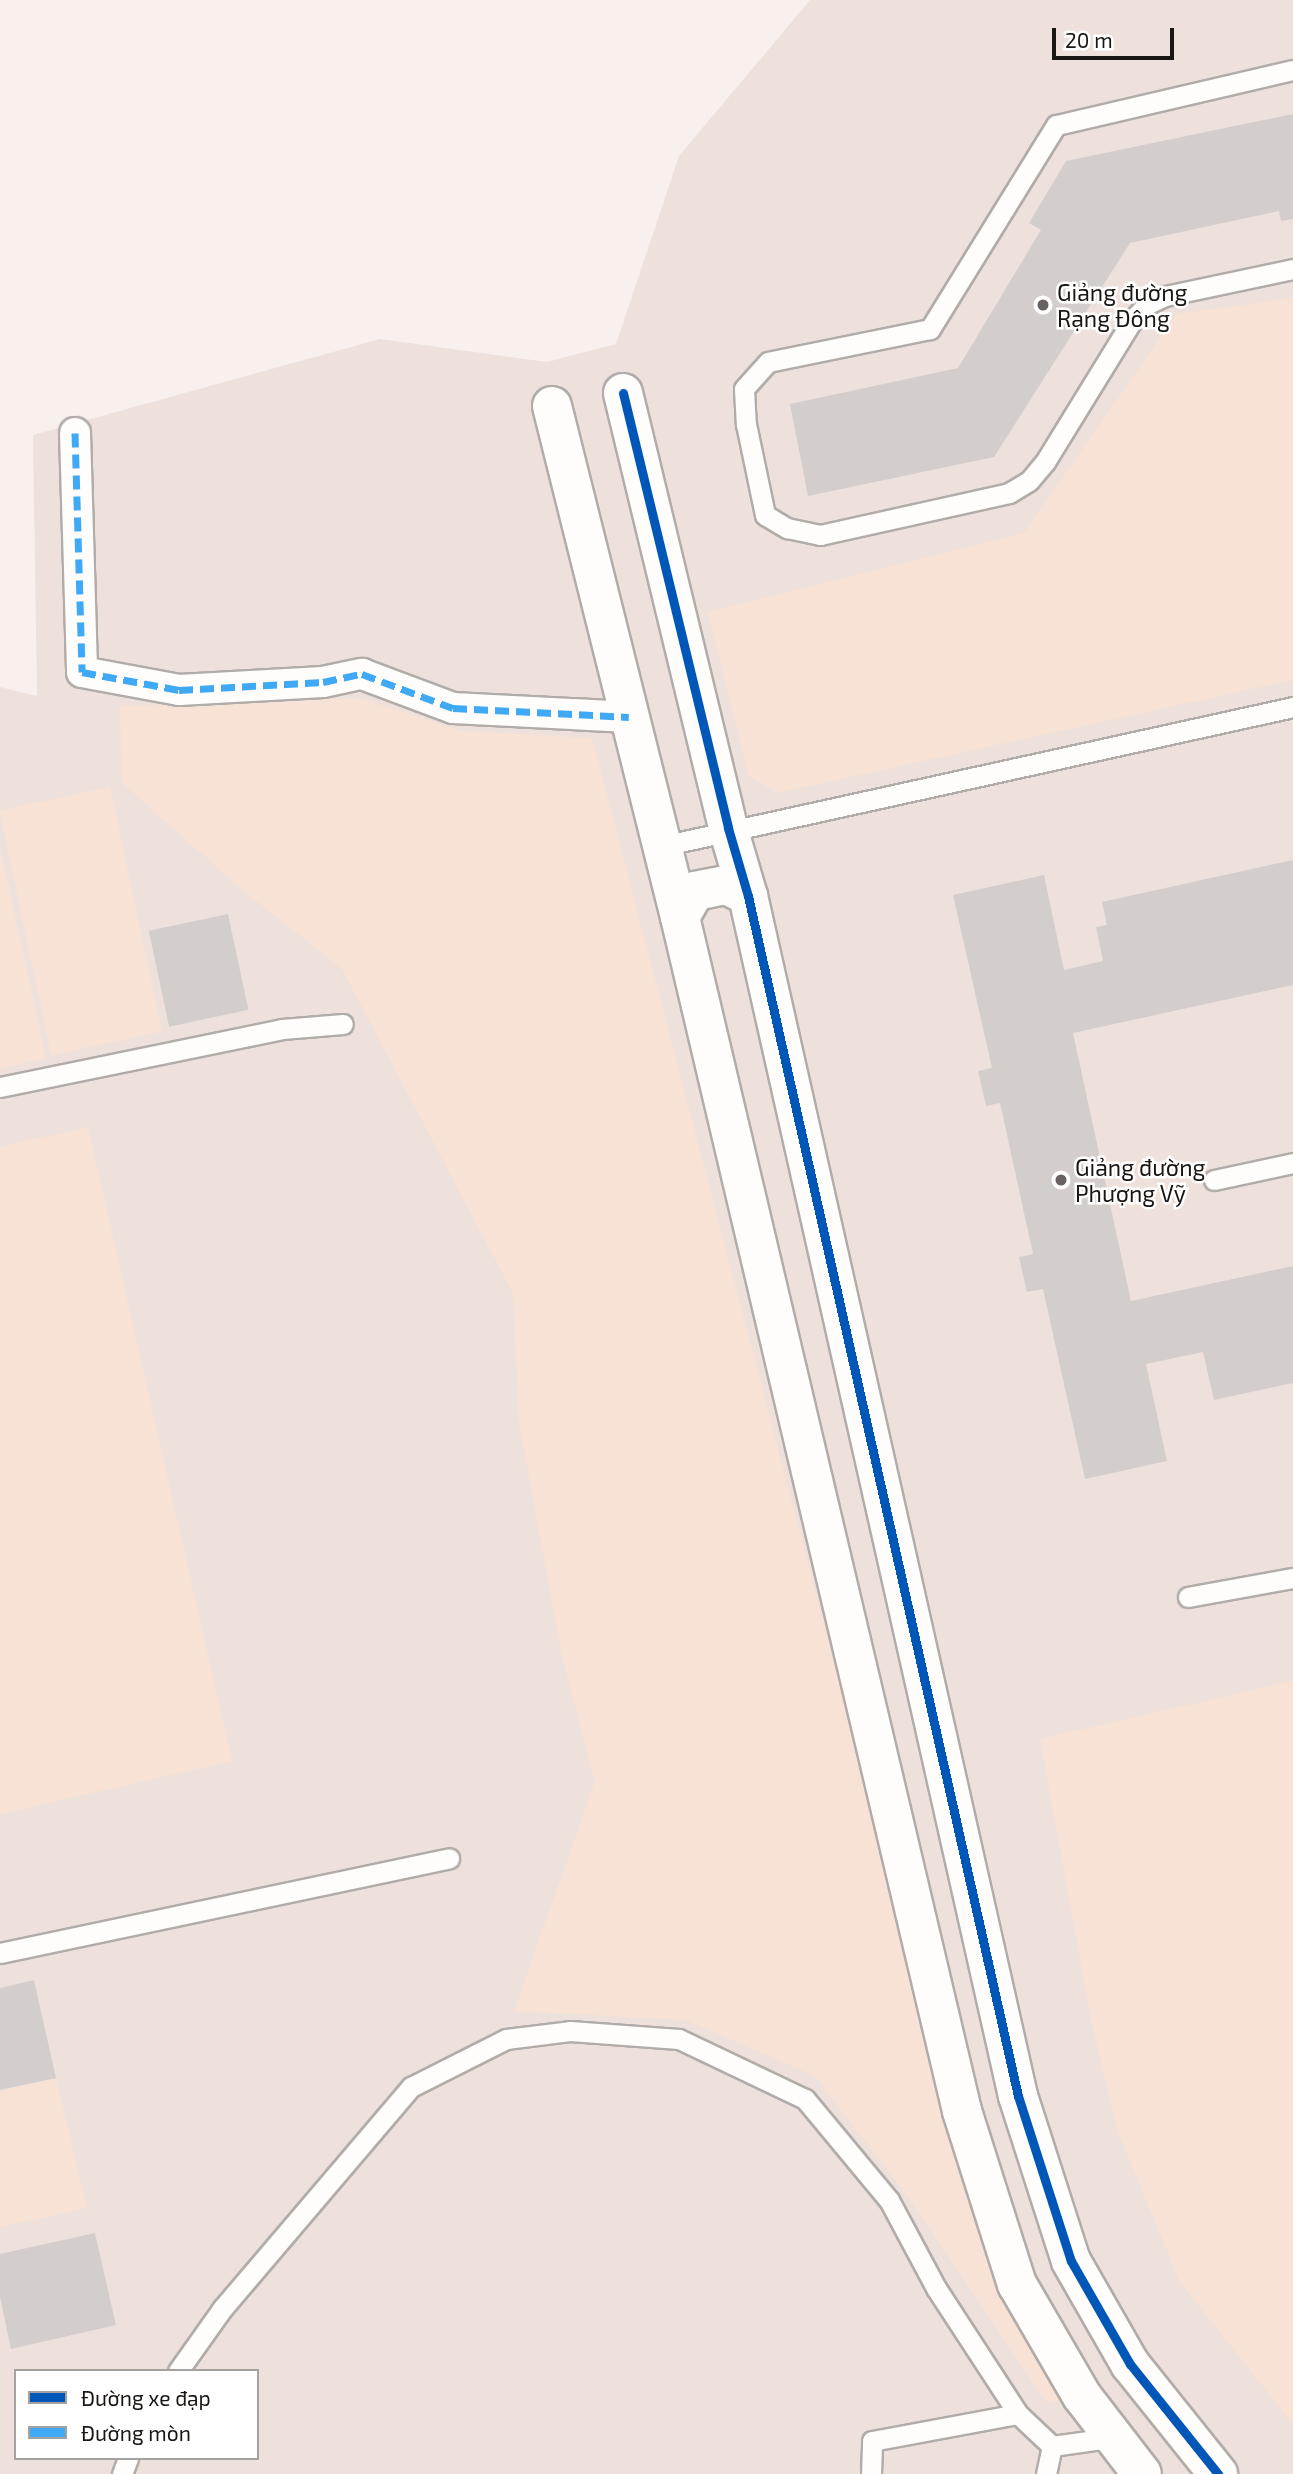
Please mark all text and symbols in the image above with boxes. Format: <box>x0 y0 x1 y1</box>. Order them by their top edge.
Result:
scale bar <box>1055 14 1178 58</box>
text: 20 m <box>1065 27 1113 52</box>
place label: Giảng đường Rạng Đông <box>1057 278 1187 332</box>
marker: Giảng đường Rạng Đông <box>1035 297 1051 313</box>
place label: Giảng đường Phượng Vỹ <box>1075 1153 1205 1207</box>
marker: Giảng đường Phượng Vỹ <box>1053 1172 1069 1188</box>
legend <box>14 2369 259 2460</box>
text: Đường xe đạp <box>81 2385 211 2410</box>
text: Đường mòn <box>81 2420 191 2445</box>

